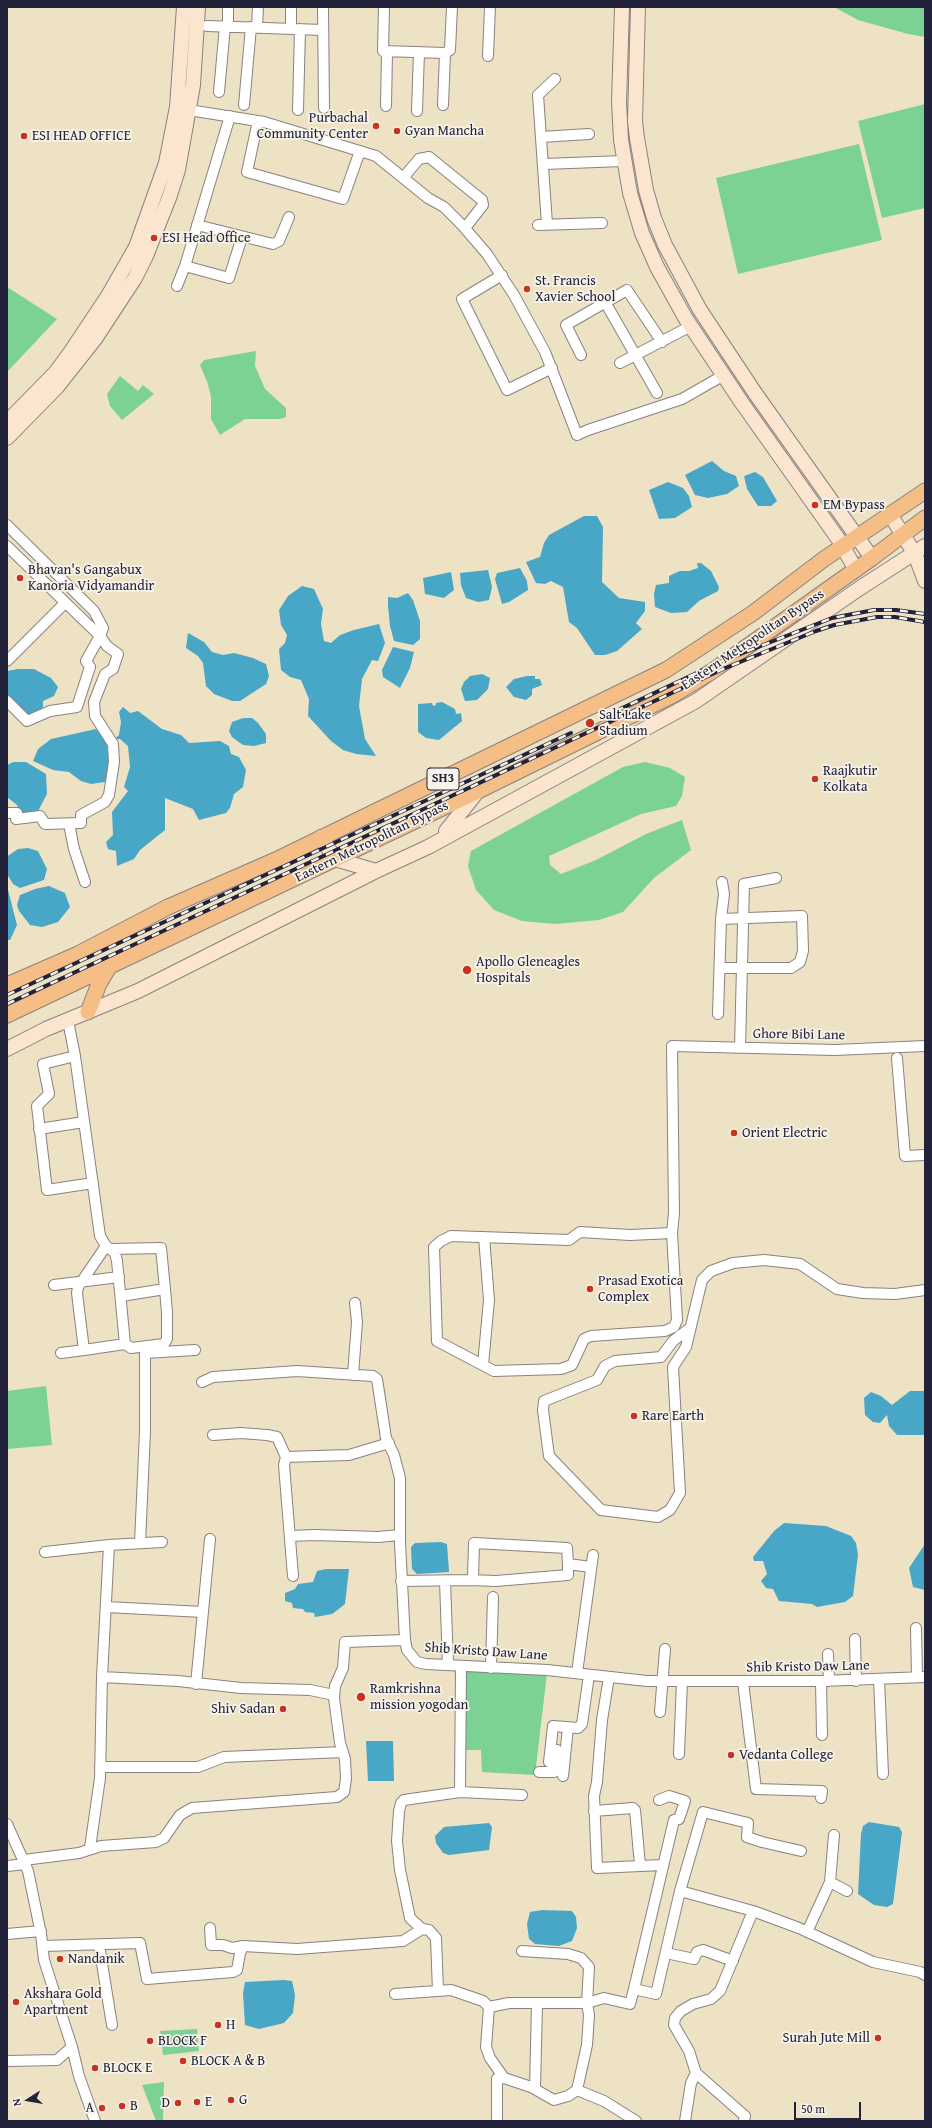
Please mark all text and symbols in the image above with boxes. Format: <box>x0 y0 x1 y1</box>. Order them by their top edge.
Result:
place label: Purbachal Community Center <box>257 110 368 142</box>
marker: Purbachal Community Center <box>371 121 381 131</box>
place label: Gyan Mancha <box>405 123 484 139</box>
marker: Gyan Mancha <box>392 126 402 136</box>
place label: ESI HEAD OFFICE <box>32 128 131 144</box>
marker: ESI HEAD OFFICE <box>19 131 29 141</box>
place label: ESI Head Office <box>162 230 251 246</box>
marker: ESI Head Office <box>149 233 159 243</box>
place label: St. Francis Xavier School <box>535 273 615 306</box>
marker: St. Francis Xavier School <box>522 284 532 294</box>
place label: EM Bypass <box>823 497 885 513</box>
marker: EM Bypass <box>810 500 820 510</box>
place label: Bhavan's Gangabux Kanoria Vidyamandir <box>28 562 154 594</box>
marker: Bhavan's Gangabux Kanoria Vidyamandir <box>15 573 25 583</box>
street label: Eastern Metropolitan Bypass <box>678 586 828 694</box>
place label: Salt Lake Stadium <box>599 707 651 740</box>
marker: Salt Lake Stadium <box>584 717 596 729</box>
place label: Raajkutir Kolkata <box>823 763 877 796</box>
road number: SH3 <box>427 768 459 790</box>
marker: Raajkutir Kolkata <box>810 774 820 784</box>
street label: Eastern Metropolitan Bypass <box>293 798 451 886</box>
place label: Apollo Gleneagles Hospitals <box>476 954 580 986</box>
marker: Apollo Gleneagles Hospitals <box>461 964 473 976</box>
street label: Ghore Bibi Lane <box>753 1026 845 1044</box>
place label: Orient Electric <box>742 1125 827 1141</box>
marker: Orient Electric <box>729 1128 739 1138</box>
place label: Prasad Exotica Complex <box>598 1273 683 1306</box>
marker: Prasad Exotica Complex <box>585 1284 595 1294</box>
place label: Rare Earth <box>642 1408 704 1424</box>
marker: Rare Earth <box>629 1411 639 1421</box>
street label: Shib Kristo Daw Lane <box>424 1639 548 1665</box>
street label: Shib Kristo Daw Lane <box>746 1658 870 1676</box>
place label: Ramkrishna mission yogodan <box>370 1681 468 1714</box>
marker: Ramkrishna mission yogodan <box>355 1691 367 1703</box>
place label: Shiv Sadan <box>211 1701 275 1717</box>
marker: Shiv Sadan <box>278 1704 288 1714</box>
place label: Vedanta College <box>739 1747 833 1763</box>
marker: Vedanta College <box>726 1750 736 1760</box>
place label: Nandanik <box>68 1951 125 1967</box>
marker: Nandanik <box>55 1954 65 1964</box>
place label: Akshara Gold Apartment <box>24 1986 102 2018</box>
marker: Akshara Gold Apartment <box>11 1997 21 2007</box>
place label: H <box>226 2017 235 2033</box>
marker: H <box>213 2020 223 2030</box>
place label: Surah Jute Mill <box>783 2030 870 2046</box>
place label: BLOCK F <box>158 2033 207 2049</box>
marker: Surah Jute Mill <box>873 2033 883 2043</box>
marker: BLOCK F <box>145 2036 155 2046</box>
place label: BLOCK A & B <box>191 2053 265 2069</box>
marker: BLOCK A & B <box>178 2056 188 2066</box>
place label: BLOCK E <box>103 2060 152 2076</box>
marker: BLOCK E <box>90 2063 100 2073</box>
north arrow <box>8 2080 48 2120</box>
place label: G <box>239 2092 247 2108</box>
place label: E <box>205 2094 212 2110</box>
scale bar <box>796 2094 863 2120</box>
place label: D <box>161 2095 170 2111</box>
marker: G <box>226 2095 236 2105</box>
text: N <box>8 2097 25 2108</box>
marker: E <box>192 2097 202 2107</box>
place label: B <box>130 2098 138 2114</box>
marker: D <box>173 2098 183 2108</box>
place label: A <box>86 2100 94 2116</box>
text: 50 m <box>801 2100 825 2117</box>
marker: B <box>117 2101 127 2111</box>
marker: A <box>97 2103 107 2113</box>

